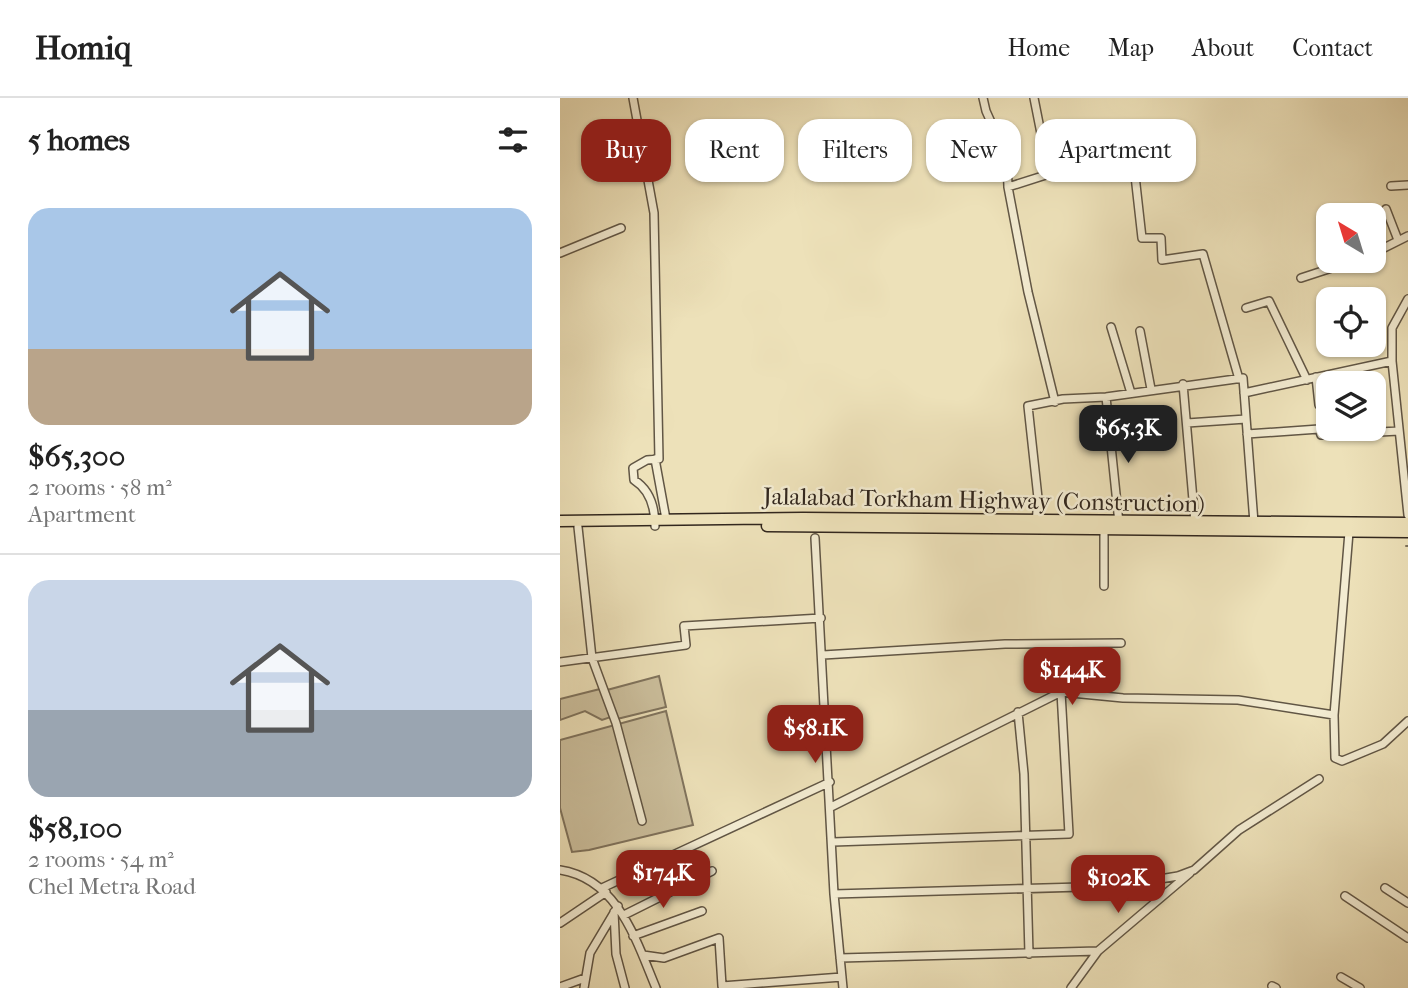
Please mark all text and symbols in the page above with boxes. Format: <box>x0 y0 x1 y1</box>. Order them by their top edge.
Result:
text: Homiq <box>35 29 131 68</box>
text: Home <box>1008 34 1070 62</box>
text: Map <box>1108 34 1154 62</box>
text: About <box>1192 34 1254 62</box>
text: Contact <box>1292 34 1373 62</box>
chip: Buy <box>581 119 671 182</box>
chip: Rent <box>685 119 784 182</box>
chip: Filters <box>798 119 912 182</box>
chip: New <box>926 119 1021 182</box>
chip: Apartment <box>1035 119 1196 182</box>
icon: filters <box>494 121 532 159</box>
text: 5 homes <box>28 123 130 158</box>
north arrow <box>1316 203 1386 273</box>
map controls <box>1316 203 1386 441</box>
icon: home <box>217 253 343 379</box>
button: locate <box>1316 287 1386 357</box>
button: layers <box>1316 371 1386 441</box>
pin: $65.3K <box>1071 406 1185 465</box>
text: $65.3K <box>1095 414 1161 441</box>
text: $65,300 <box>28 439 125 474</box>
text: 2 rooms · 58 m² <box>28 474 172 501</box>
street label: Jalalabad Torkham Highway (Construction) <box>761 482 1205 518</box>
text: Apartment <box>28 501 136 528</box>
icon: home <box>217 625 343 751</box>
pin: $144K <box>1023 648 1121 707</box>
text: $144K <box>1040 656 1104 683</box>
pin: $58.1K <box>758 706 872 765</box>
text: $58.1K <box>783 714 847 741</box>
text: $58,100 <box>28 811 122 846</box>
text: 2 rooms · 54 m² <box>28 846 174 873</box>
pin: $174K <box>614 850 712 910</box>
pin: $102K <box>1069 856 1167 915</box>
text: $174K <box>632 859 694 886</box>
text: $102K <box>1087 864 1149 891</box>
text: Chel Metra Road <box>28 873 196 900</box>

